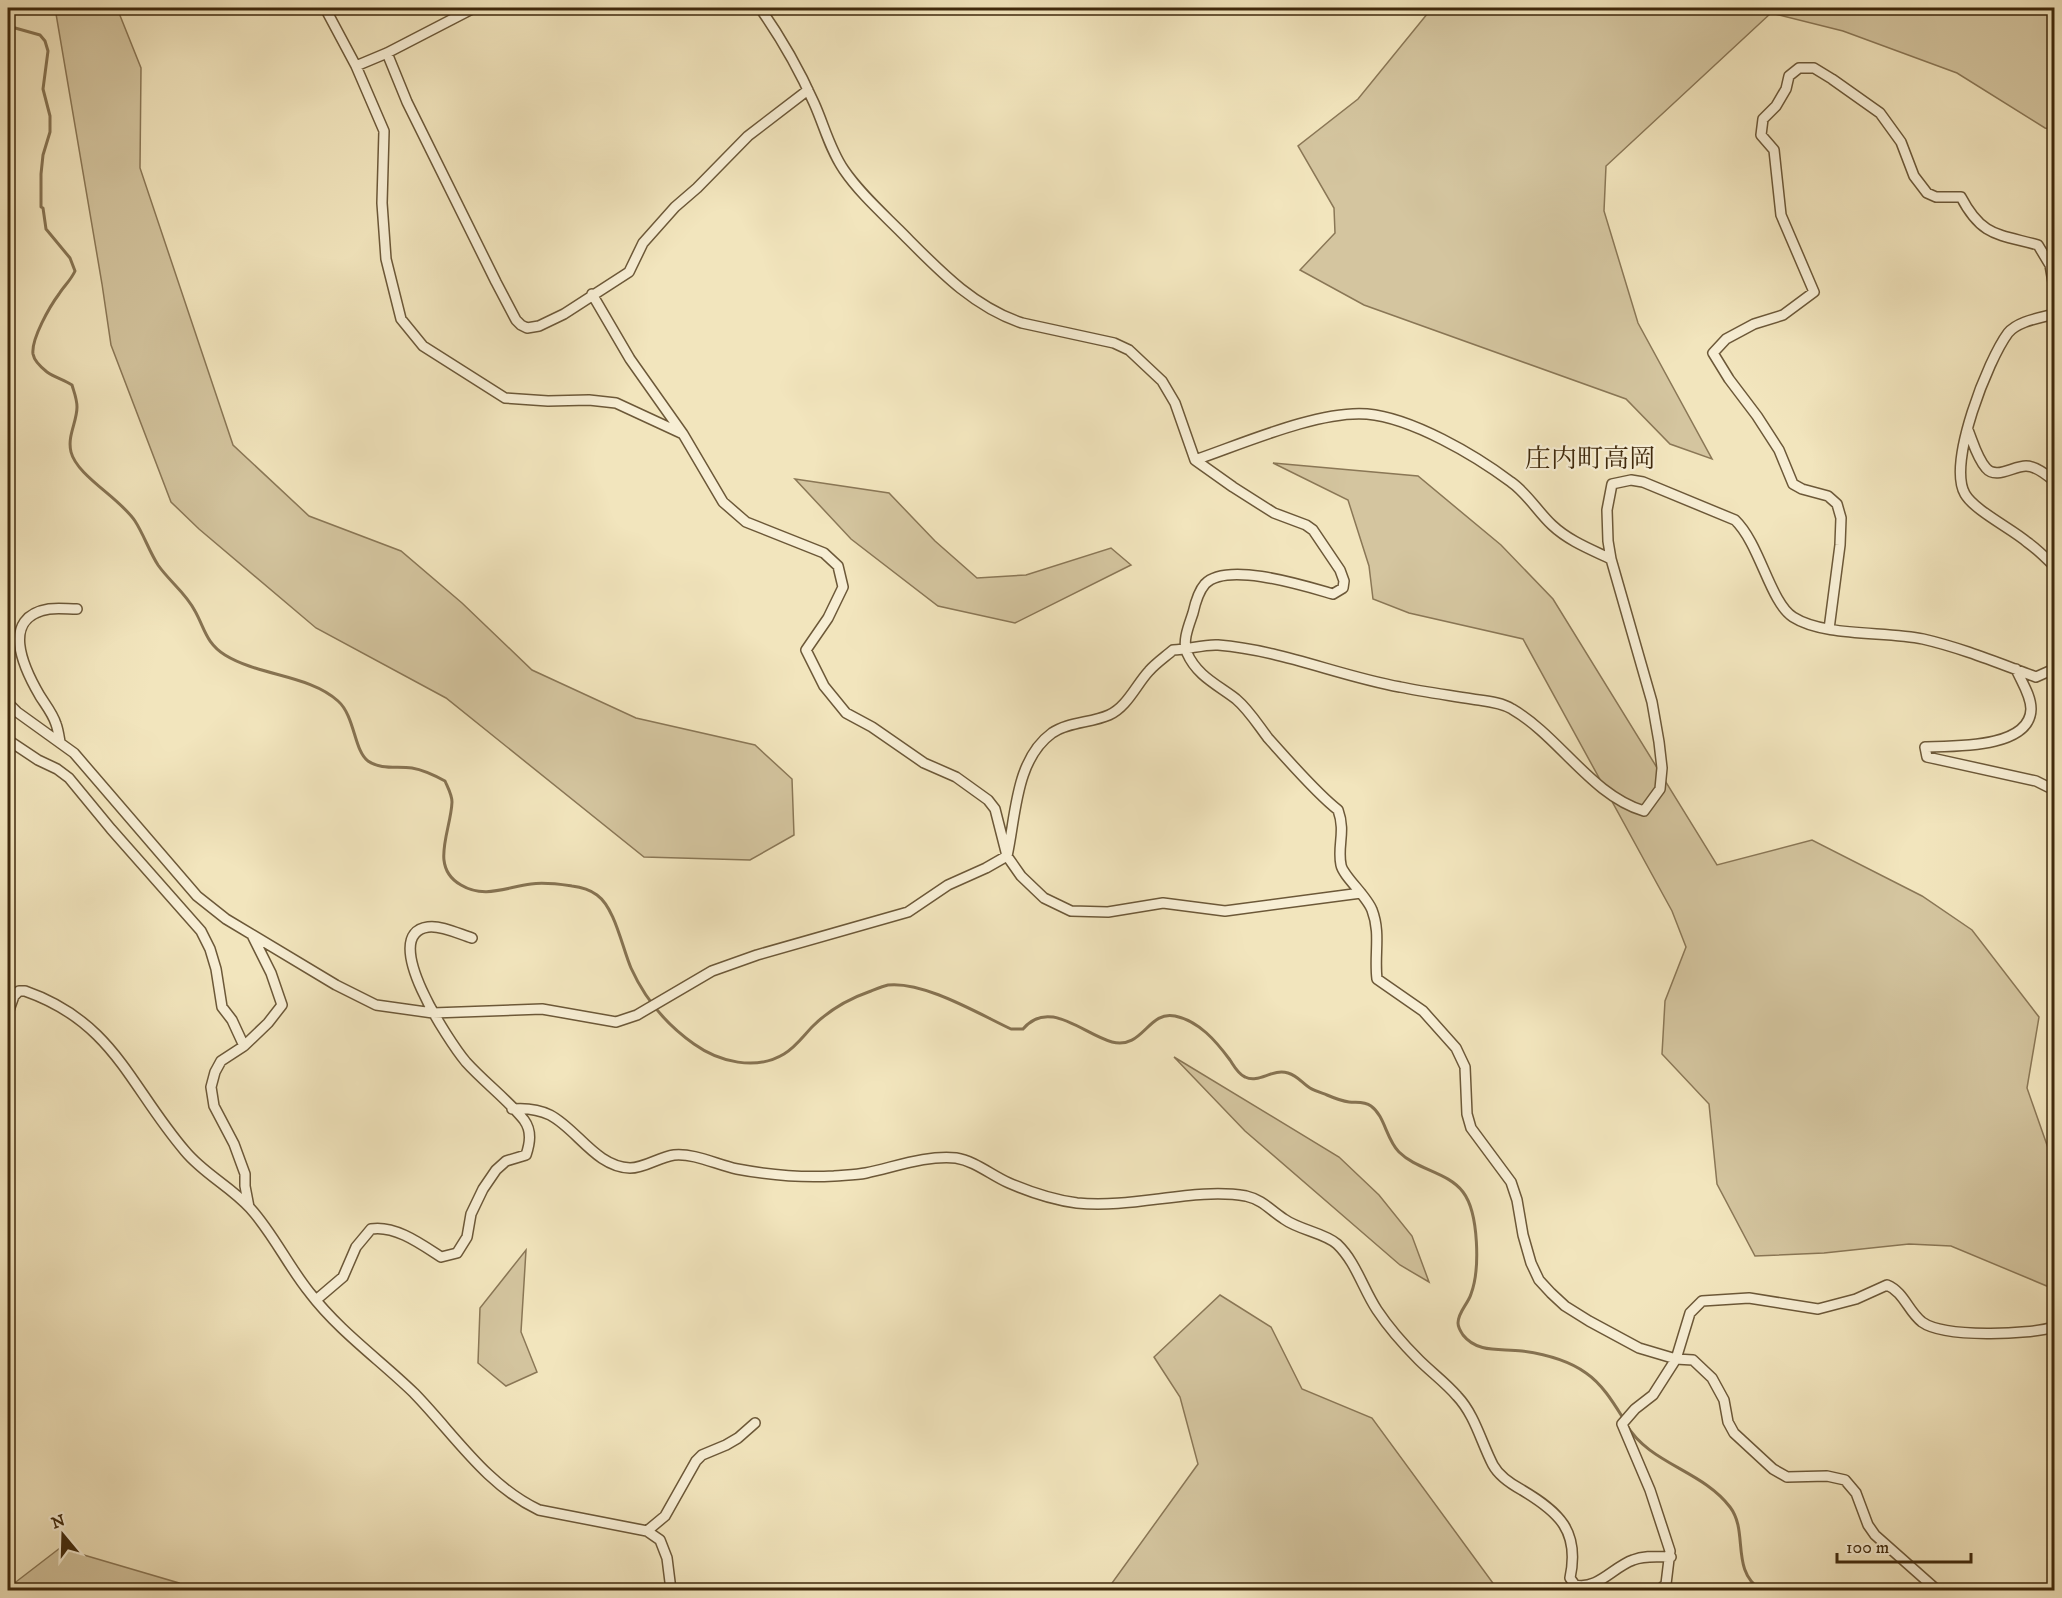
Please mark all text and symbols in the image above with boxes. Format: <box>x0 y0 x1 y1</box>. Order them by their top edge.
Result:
district label: 庄内町高岡 <box>1525 443 1655 476</box>
north arrow <box>33 1505 93 1565</box>
text: N <box>49 1510 68 1533</box>
scale bar <box>1837 1526 1970 1564</box>
text: 100 m <box>1846 1537 1889 1559</box>

